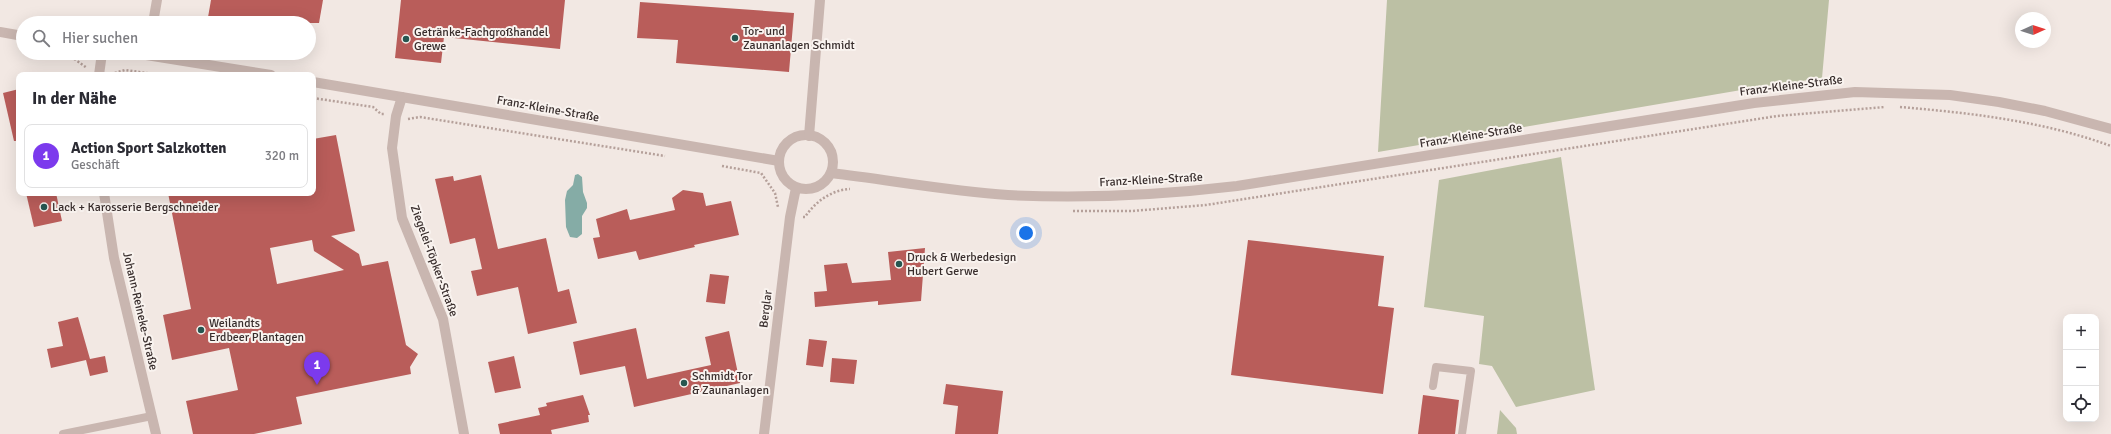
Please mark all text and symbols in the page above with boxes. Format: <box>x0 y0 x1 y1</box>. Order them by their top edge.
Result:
north arrow <box>2015 12 2051 48</box>
search box <box>16 16 316 60</box>
place label: Tor- und Zaunanlagen Schmidt <box>743 24 855 53</box>
place label: Getränke-Fachgroßhandel Grewe <box>414 25 549 54</box>
icon: search <box>30 27 52 49</box>
text: Hier suchen <box>62 29 138 47</box>
marker: Tor- und Zaunanlagen Schmidt <box>730 33 740 43</box>
marker: Getränke-Fachgroßhandel Grewe <box>401 34 411 44</box>
street label: Franz-Kleine-Straße <box>1739 72 1843 100</box>
text: In der Nähe <box>32 88 117 109</box>
street label: Franz-Kleine-Straße <box>496 93 600 125</box>
street label: Franz-Kleine-Straße <box>1419 120 1523 152</box>
text: Action Sport Salzkotten <box>71 139 227 157</box>
text: 1 <box>42 148 50 164</box>
text: 320 m <box>265 148 299 164</box>
text: Geschäft <box>71 157 120 173</box>
street label: Franz-Kleine-Straße <box>1099 170 1203 190</box>
place label: Lack + Karosserie Bergschneider <box>52 200 219 215</box>
marker: Lack + Karosserie Bergschneider <box>39 202 49 212</box>
street label: Ziegelei-Töpker-Straße <box>407 203 461 319</box>
your location <box>1016 223 1036 243</box>
street label: Johann-Reineke-Straße <box>119 250 161 372</box>
place label: Druck & Werbedesign Hubert Gerwe <box>907 250 1016 279</box>
marker: Druck & Werbedesign Hubert Gerwe <box>894 259 904 269</box>
street label: Berglar <box>756 289 776 329</box>
map controls <box>2063 314 2099 422</box>
button: + <box>2063 314 2099 350</box>
place label: Weilandts Erdbeer Plantagen <box>209 316 304 345</box>
marker: Weilandts Erdbeer Plantagen <box>196 325 206 335</box>
button: − <box>2063 350 2099 386</box>
pin: 1 <box>304 352 330 385</box>
place label: Schmidt Tor & Zaunanlagen <box>692 369 769 398</box>
marker: Schmidt Tor & Zaunanlagen <box>679 378 689 388</box>
button: locate <box>2063 386 2099 422</box>

